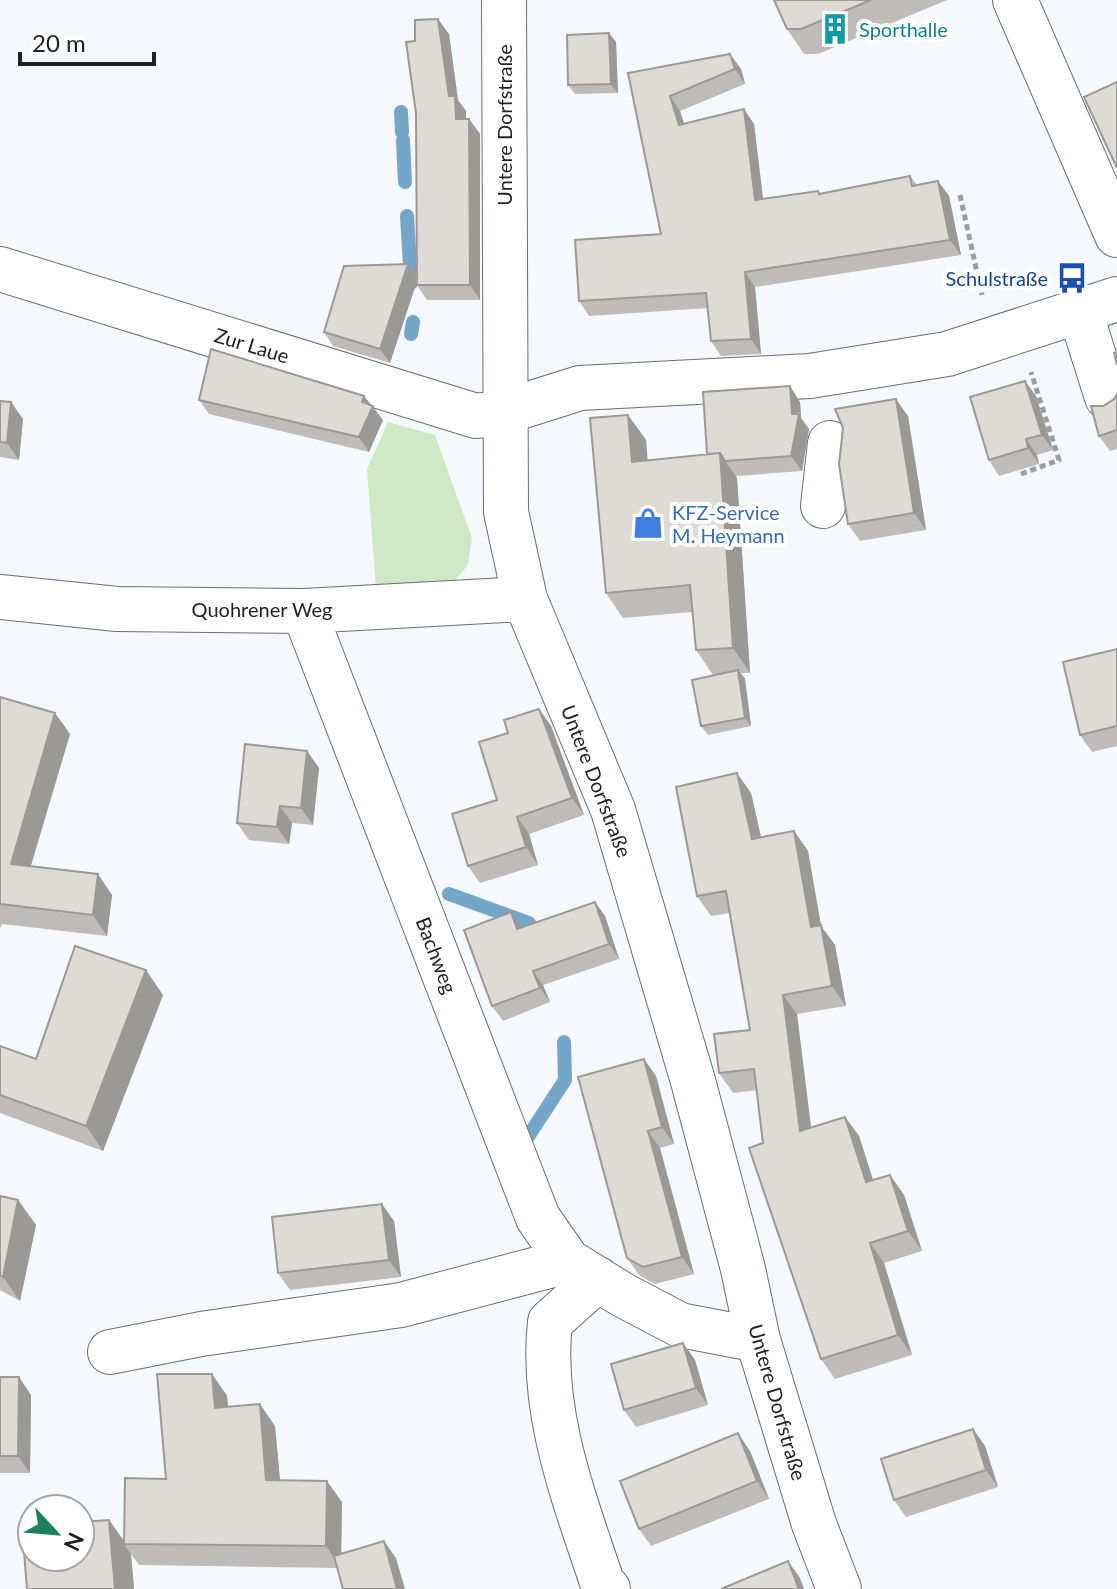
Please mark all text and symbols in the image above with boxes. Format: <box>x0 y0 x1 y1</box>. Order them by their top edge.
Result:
building icon: Sporthalle <box>818 12 852 46</box>
scale bar <box>20 16 154 66</box>
place label: Sporthalle <box>859 17 948 41</box>
text: 20 m <box>32 28 86 57</box>
street label: Untere Dorfstraße <box>492 44 516 206</box>
bus stop icon: Schulstraße <box>1055 261 1089 295</box>
place label: Schulstraße <box>946 266 1048 290</box>
street label: Zur Laue <box>212 322 292 368</box>
place label: KFZ-Service M. Heymann <box>672 500 785 547</box>
shop icon: KFZ-Service M. Heymann <box>631 506 665 540</box>
street label: Quohrener Weg <box>192 597 332 621</box>
street label: Untere Dorfstraße <box>557 701 637 861</box>
street label: Bachweg <box>411 913 463 997</box>
street label: Untere Dorfstraße <box>744 1321 812 1483</box>
north arrow <box>16 1493 96 1573</box>
text: N <box>59 1528 90 1556</box>

